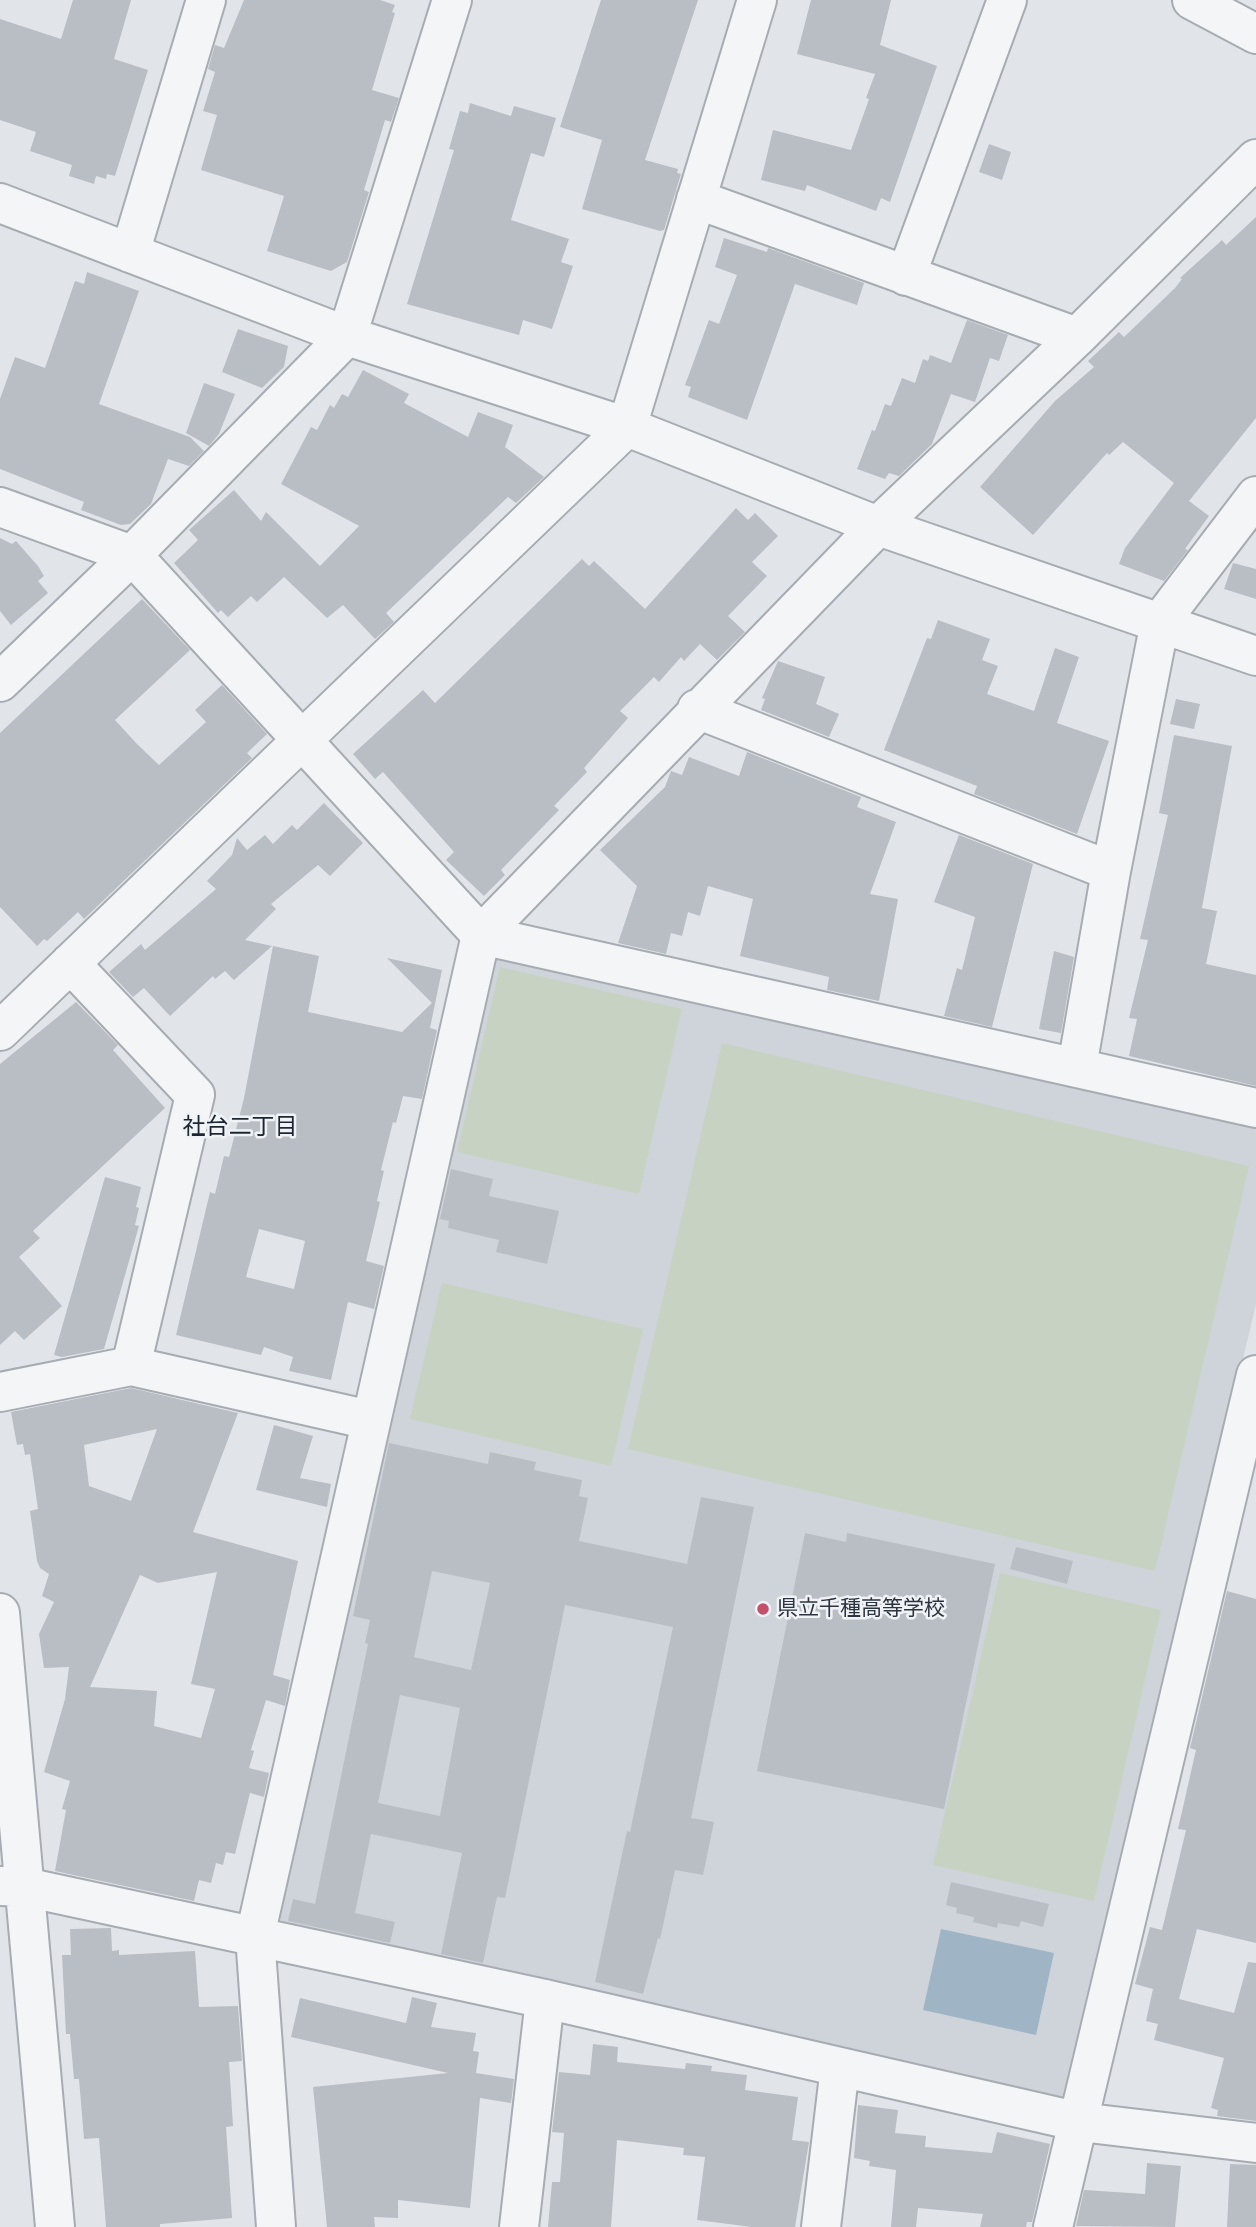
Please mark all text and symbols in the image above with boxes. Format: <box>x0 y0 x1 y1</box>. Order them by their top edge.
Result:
district label: 社台二丁目 <box>183 1114 297 1142</box>
place label: 県立千種高等学校 <box>777 1596 945 1622</box>
marker: 県立千種高等学校 <box>755 1601 771 1617</box>

